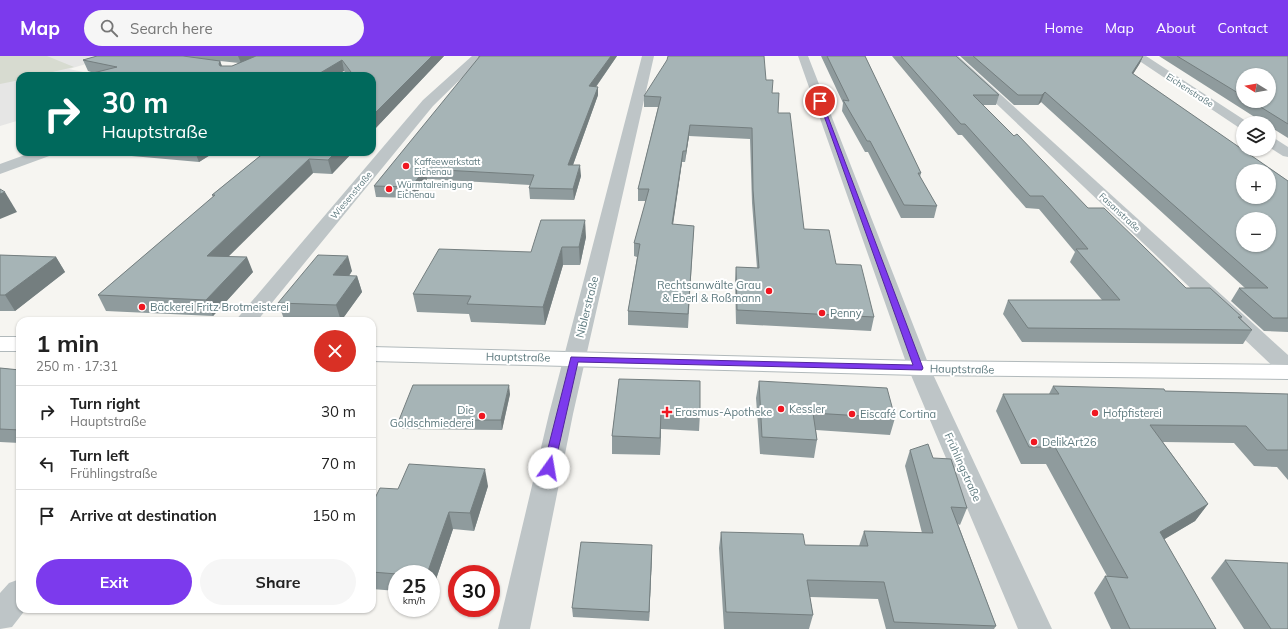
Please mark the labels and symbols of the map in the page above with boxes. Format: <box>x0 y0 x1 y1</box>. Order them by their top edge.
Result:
north arrow <box>1236 68 1276 108</box>
street label: Eichenstraße <box>1164 71 1216 109</box>
pin <box>803 84 837 118</box>
place label: Kaffeewerkstatt Eichenau <box>414 156 480 177</box>
marker: Kaffeewerkstatt Eichenau <box>401 161 411 171</box>
street label: Wiesenstraße <box>328 169 374 221</box>
place label: Würmtalreinigung Eichenau <box>397 179 473 200</box>
marker: Würmtalreinigung Eichenau <box>384 184 394 194</box>
street label: Fasanstraße <box>1097 190 1143 234</box>
street label: Niblerstraße <box>573 275 601 339</box>
place label: Rechtsanwälte Grau & Eberl & Roßmann <box>657 278 761 305</box>
marker: Rechtsanwälte Grau & Eberl & Roßmann <box>764 286 774 296</box>
place label: Bäckerei Fritz Brotmeisterei <box>150 300 289 314</box>
marker: Bäckerei Fritz Brotmeisterei <box>137 302 147 312</box>
place label: Penny <box>830 306 862 320</box>
marker: Penny <box>817 308 827 318</box>
street label: Hauptstraße <box>486 349 550 365</box>
street label: Hauptstraße <box>930 361 994 377</box>
place label: Kessler <box>789 402 825 416</box>
place label: Die Goldschmiederei <box>390 403 474 430</box>
marker: Kessler <box>776 404 786 414</box>
place label: Erasmus-Apotheke <box>675 405 772 419</box>
place label: Hofpfisterei <box>1103 406 1162 420</box>
marker: Erasmus-Apotheke <box>662 407 672 417</box>
place label: Eiscafé Cortina <box>860 407 936 421</box>
marker: Hofpfisterei <box>1090 408 1100 418</box>
marker: Eiscafé Cortina <box>847 409 857 419</box>
marker: Die Goldschmiederei <box>477 411 487 421</box>
street label: Frühlingstraße <box>942 430 984 504</box>
place label: DelikArt26 <box>1042 435 1097 449</box>
marker: DelikArt26 <box>1029 437 1039 447</box>
position arrow <box>528 447 570 489</box>
speed limit sign: 30 <box>448 565 500 617</box>

